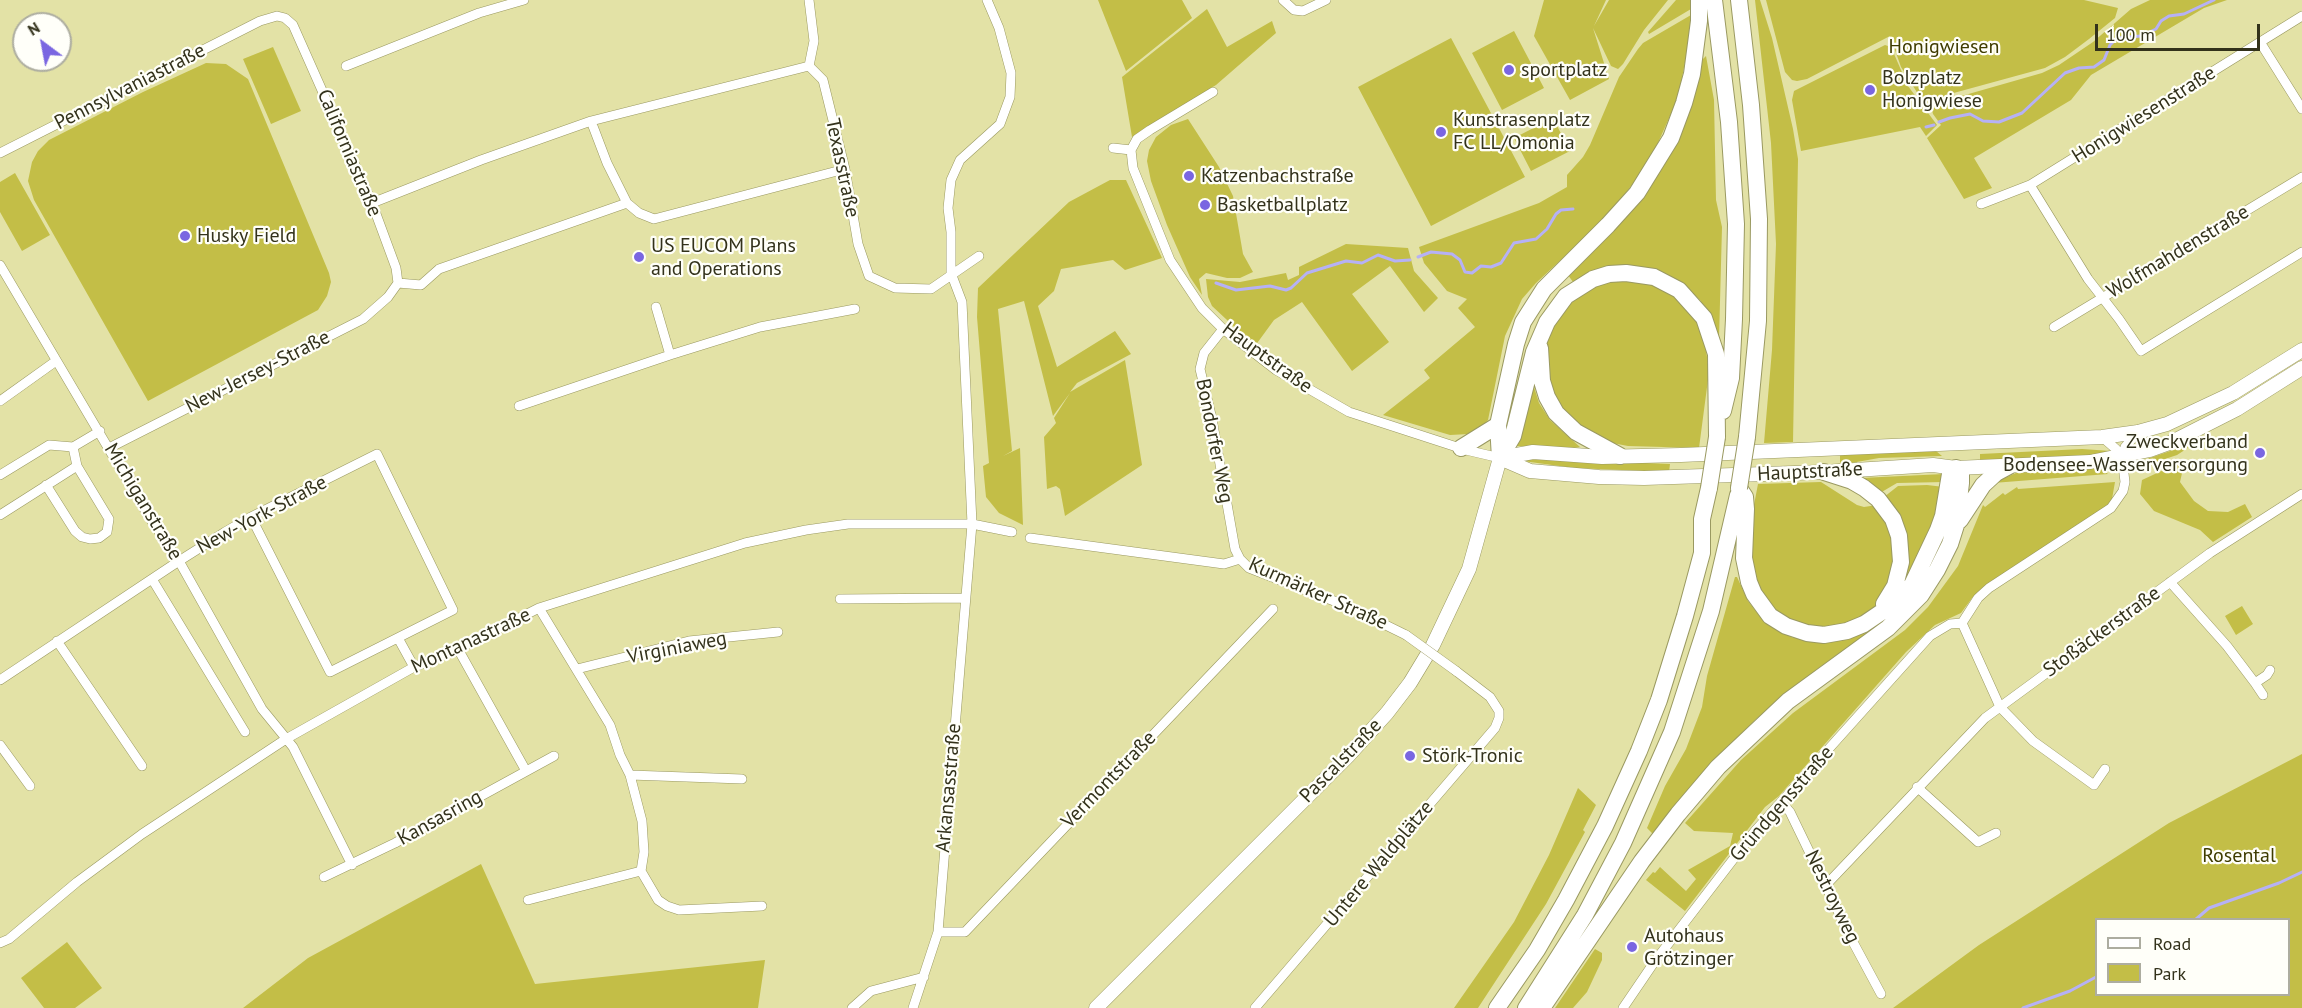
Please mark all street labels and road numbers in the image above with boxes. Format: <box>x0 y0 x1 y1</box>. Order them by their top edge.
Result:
street label: Pennsylvaniastraße <box>51 39 209 135</box>
street label: Honigwiesenstraße <box>2068 61 2220 169</box>
street label: Californiastraße <box>311 86 387 220</box>
street label: Texasstraße <box>820 116 864 220</box>
street label: Wolfmahdenstraße <box>2103 200 2253 304</box>
street label: Hauptstraße <box>1217 317 1317 399</box>
street label: New-Jersey-Straße <box>182 325 334 419</box>
street label: Bondorfer Weg <box>1190 377 1238 505</box>
street label: Michiganstraße <box>99 439 187 565</box>
street label: Hauptstraße <box>1757 457 1863 487</box>
street label: New-York-Straße <box>193 471 331 559</box>
street label: Kurmärker Straße <box>1245 553 1391 635</box>
street label: Stoßäckerstraße <box>2039 581 2165 683</box>
street label: Montanastraße <box>407 603 535 679</box>
street label: Virginiaweg <box>625 627 729 669</box>
street label: Pascalstraße <box>1295 714 1387 808</box>
street label: Arkansasstraße <box>931 722 967 854</box>
street label: Vermontstraße <box>1057 726 1161 834</box>
street label: Gründgensstraße <box>1725 741 1839 867</box>
street label: Kansasring <box>393 785 487 851</box>
street label: Untere Waldplätze <box>1319 796 1439 932</box>
street label: Nestroyweg <box>1799 846 1865 948</box>

